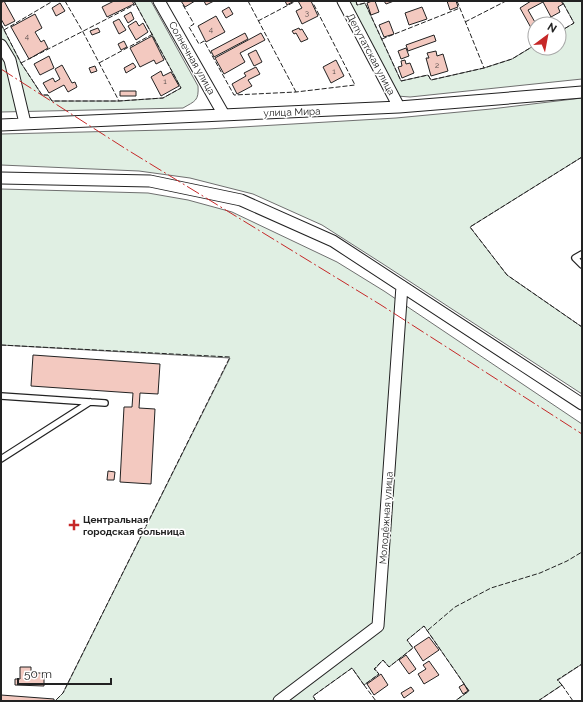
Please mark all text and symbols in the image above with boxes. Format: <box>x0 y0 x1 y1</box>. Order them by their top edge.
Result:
house number: 3 <box>305 8 309 18</box>
street label: Депутатская улица <box>345 11 397 97</box>
north arrow <box>527 16 567 56</box>
street label: Солнечная улица <box>167 20 217 96</box>
text: N <box>545 20 559 36</box>
house number: 4 <box>209 24 214 34</box>
house number: 4 <box>25 31 30 41</box>
house number: 2 <box>435 60 439 70</box>
house number: 1 <box>332 66 336 76</box>
house number: 1 <box>163 76 167 86</box>
street label: улица Мира <box>263 106 321 118</box>
street label: Молодёжная улица <box>377 471 395 565</box>
place label: Центральная городская больница <box>83 514 185 537</box>
marker: Центральная городская больница <box>68 519 80 531</box>
scale bar <box>18 660 111 686</box>
text: 50 m <box>24 667 52 681</box>

